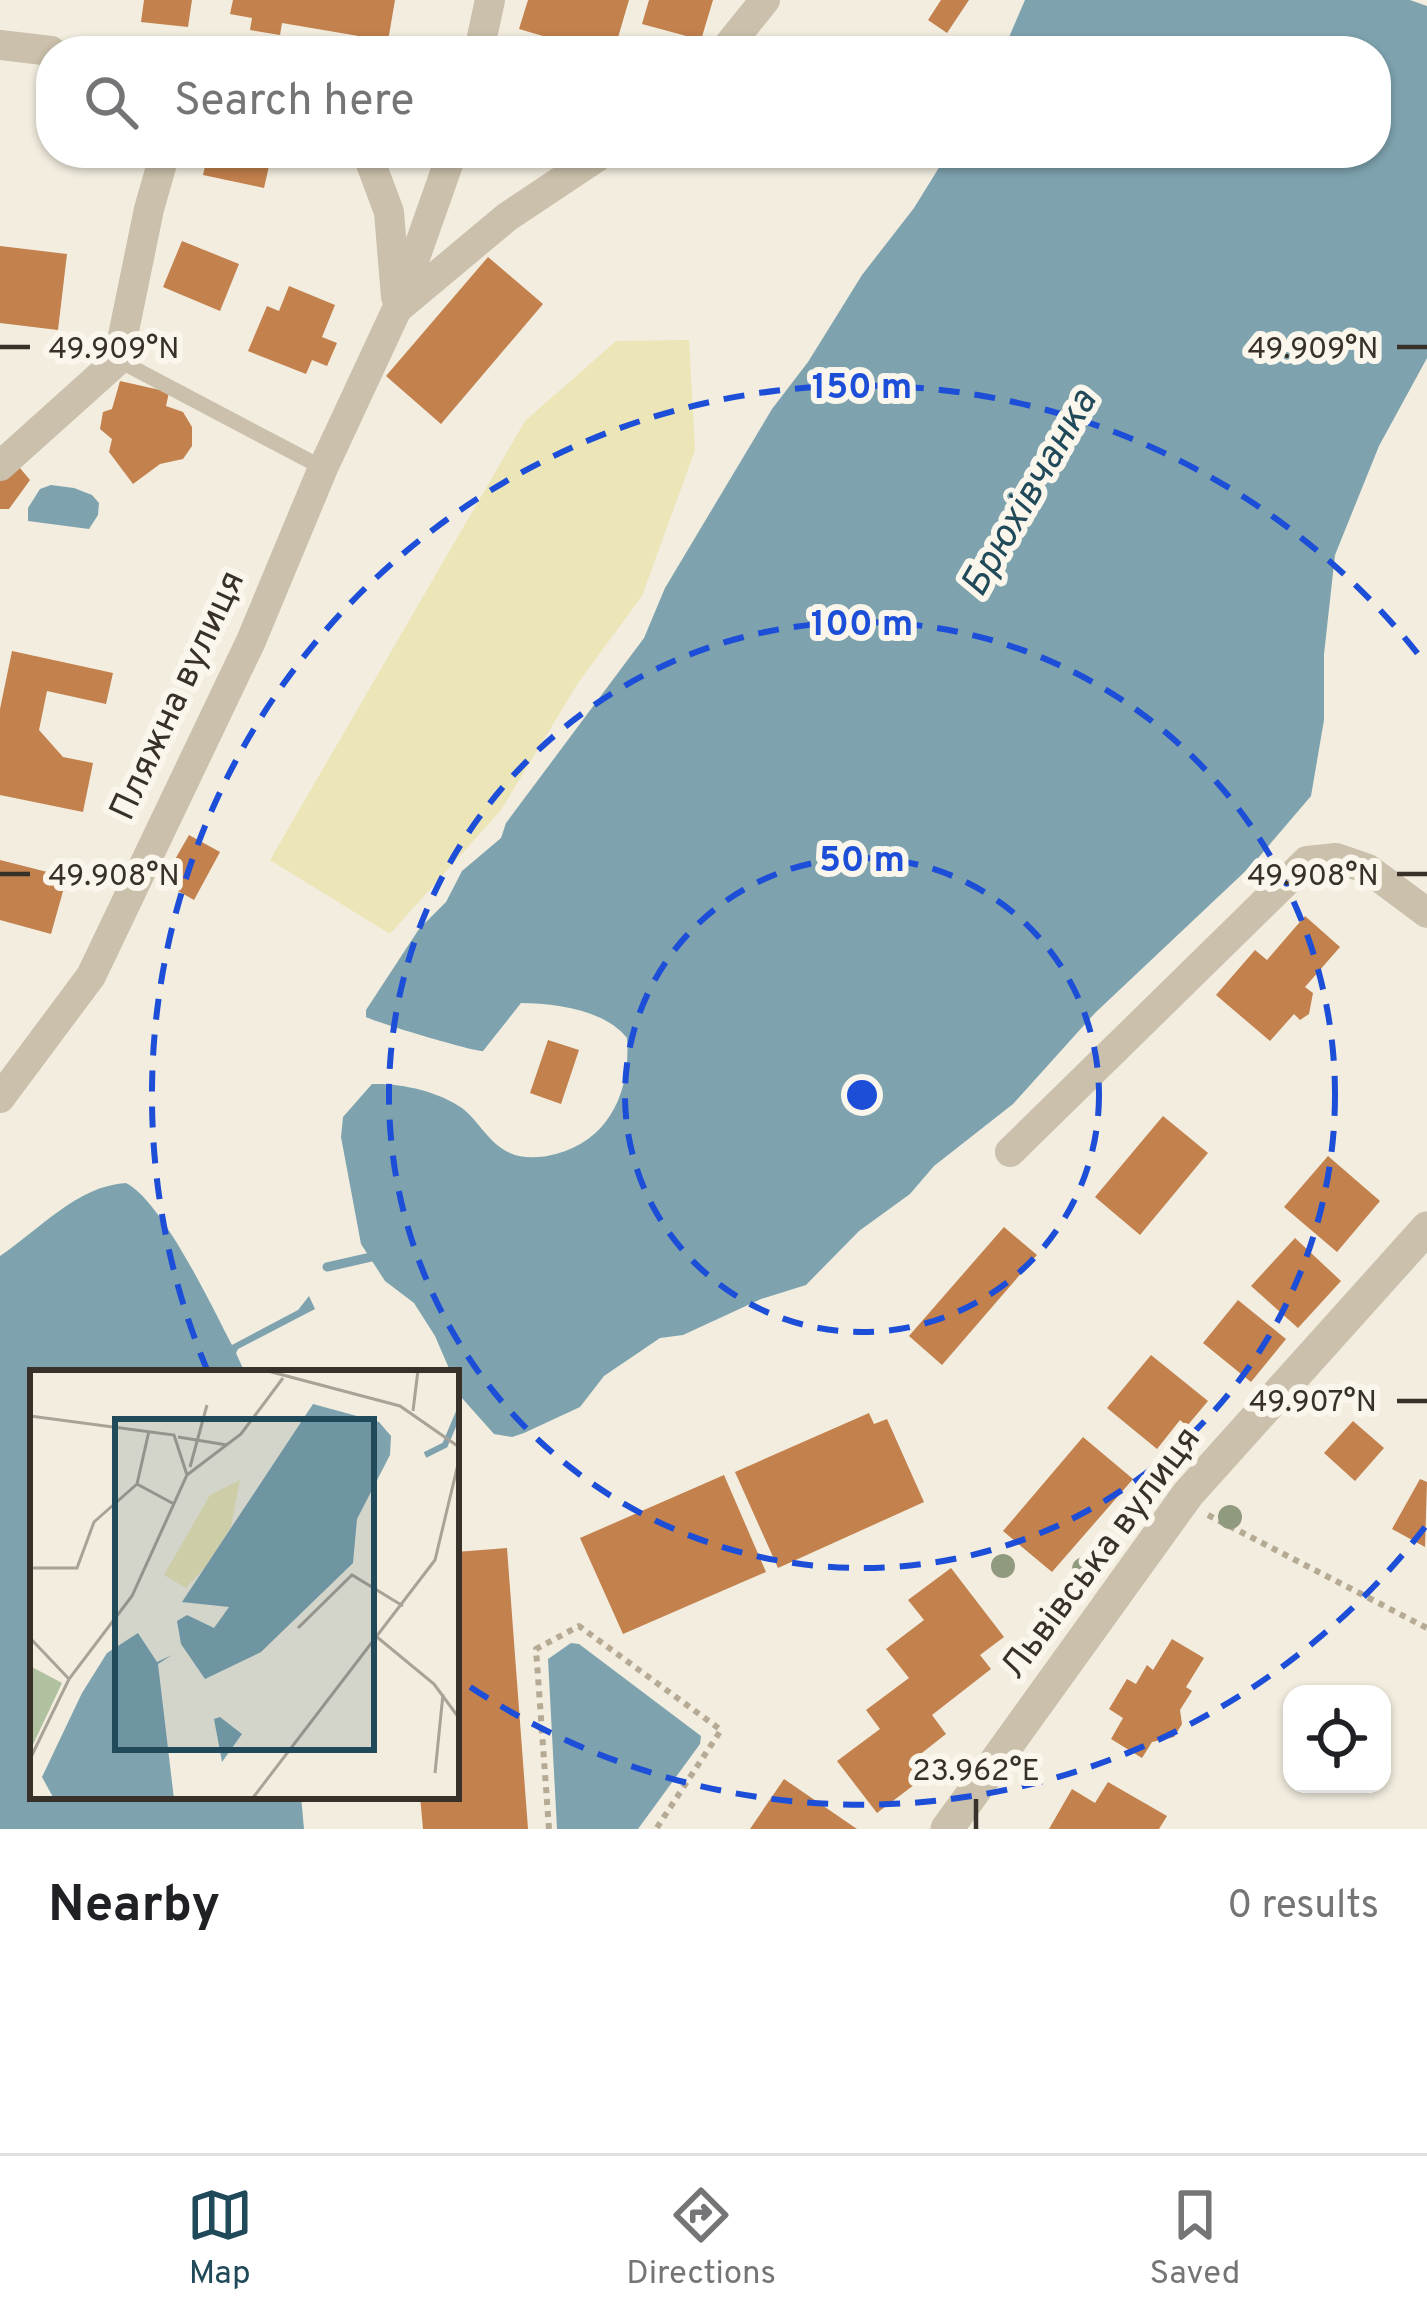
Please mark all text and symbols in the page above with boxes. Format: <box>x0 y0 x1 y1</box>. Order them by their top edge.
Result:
search box <box>36 36 1391 168</box>
icon: search <box>78 69 144 135</box>
text: Search here <box>174 74 414 131</box>
text: 49.909°N <box>48 332 180 369</box>
text: 49.909°N <box>1247 332 1379 369</box>
text: 150 m <box>812 366 912 412</box>
water label: Брюхівчанка <box>952 381 1111 607</box>
street label: Пляжна вулиця <box>101 564 257 828</box>
text: 100 m <box>811 603 913 649</box>
text: 50 m <box>819 839 905 885</box>
text: 49.908°N <box>48 859 180 896</box>
text: 49.908°N <box>1247 859 1379 896</box>
centre of rings <box>841 1074 883 1116</box>
inset map <box>30 1370 459 1799</box>
text: 49.907°N <box>1249 1385 1377 1422</box>
street label: Львівська вулиця <box>992 1418 1212 1690</box>
map controls <box>1283 1685 1391 1793</box>
button: locate <box>1283 1685 1391 1793</box>
text: 23.962°E <box>912 1754 1040 1791</box>
text: Nearby <box>48 1875 220 1940</box>
text: 0 results <box>1227 1883 1379 1932</box>
tab: Map <box>187 2182 253 2296</box>
tab: Directions <box>626 2182 776 2296</box>
tab: Saved <box>1150 2182 1240 2296</box>

